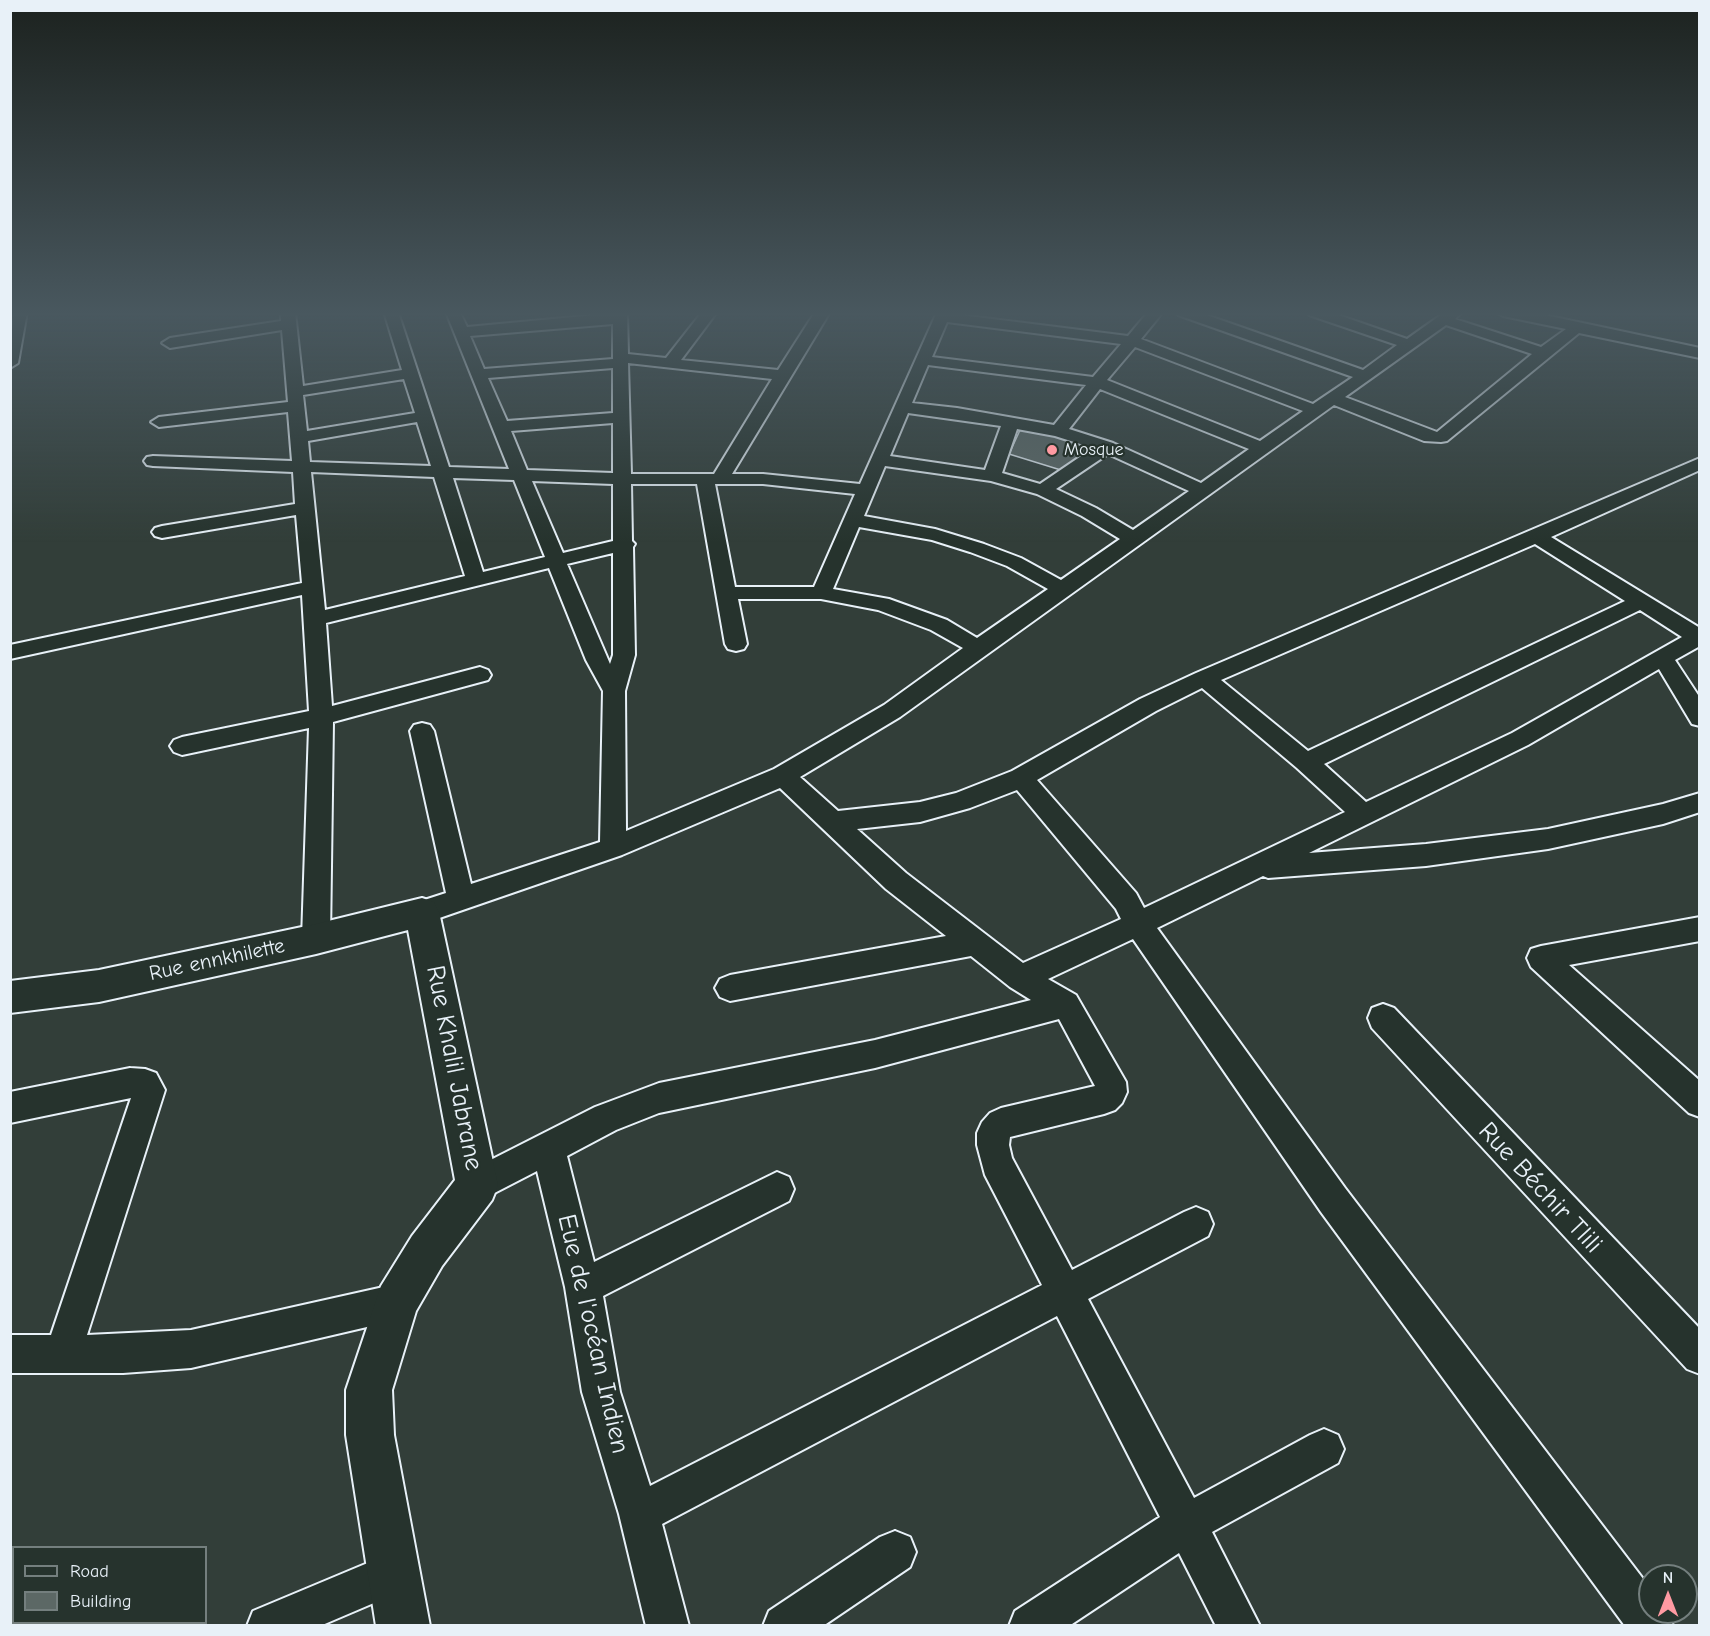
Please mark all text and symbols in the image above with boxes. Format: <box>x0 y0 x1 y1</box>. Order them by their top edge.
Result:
place label: Mosque <box>1064 439 1123 461</box>
marker: Mosque <box>1045 443 1059 457</box>
street label: Rue ennkhilette <box>147 933 287 987</box>
street label: Rue Khalil Jabrane <box>419 963 489 1173</box>
street label: Rue Béchir Tlili <box>1471 1116 1609 1260</box>
street label: Eue de l'océan Indien <box>550 1211 636 1457</box>
legend <box>12 1546 207 1624</box>
text: Road <box>70 1561 109 1582</box>
north arrow <box>1638 1564 1698 1624</box>
text: N <box>1663 1569 1673 1587</box>
text: Building <box>70 1591 132 1612</box>

